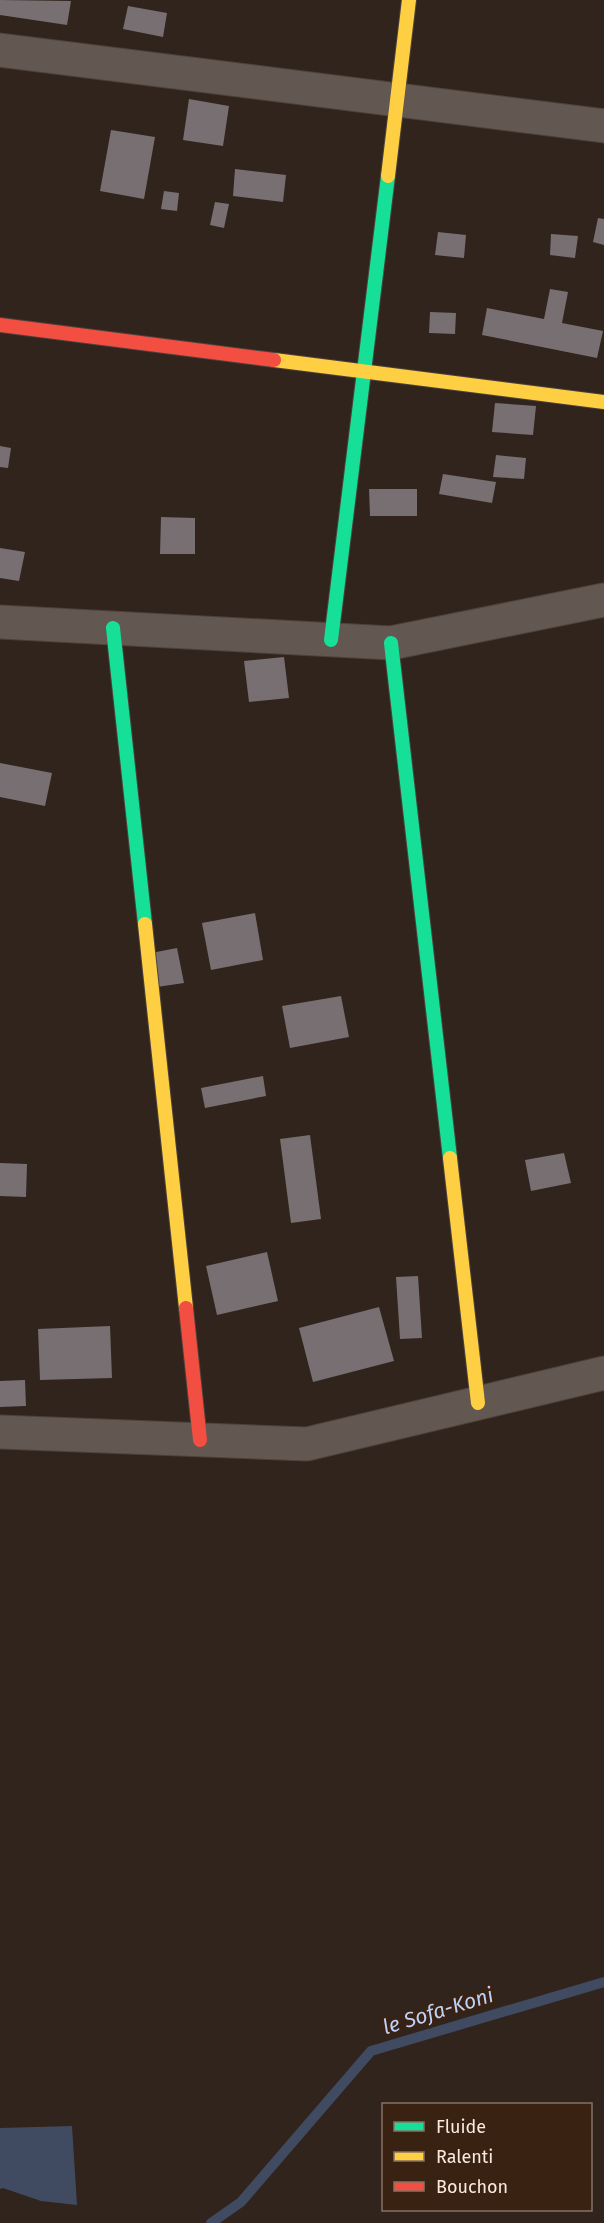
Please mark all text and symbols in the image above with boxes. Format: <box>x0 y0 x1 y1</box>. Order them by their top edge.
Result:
water label: le Sofa-Koni <box>379 1982 497 2040</box>
legend <box>382 2103 592 2211</box>
text: Fluide <box>436 2116 486 2138</box>
text: Ralenti <box>436 2146 493 2168</box>
text: Bouchon <box>436 2176 508 2198</box>

